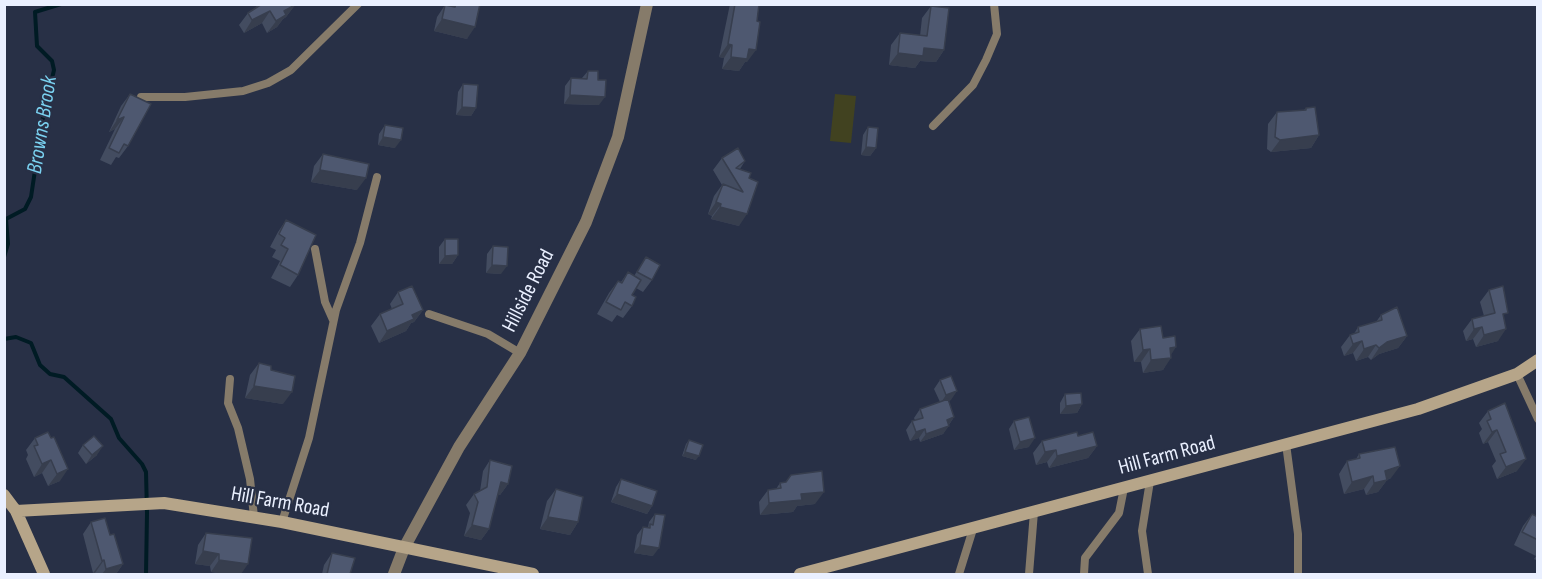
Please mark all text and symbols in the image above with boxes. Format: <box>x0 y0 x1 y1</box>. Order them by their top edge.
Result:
water label: Browns Brook <box>22 74 64 176</box>
street label: Hillside Road <box>497 245 561 337</box>
street label: Hill Farm Road <box>1116 431 1218 481</box>
street label: Hill Farm Road <box>229 482 331 524</box>

